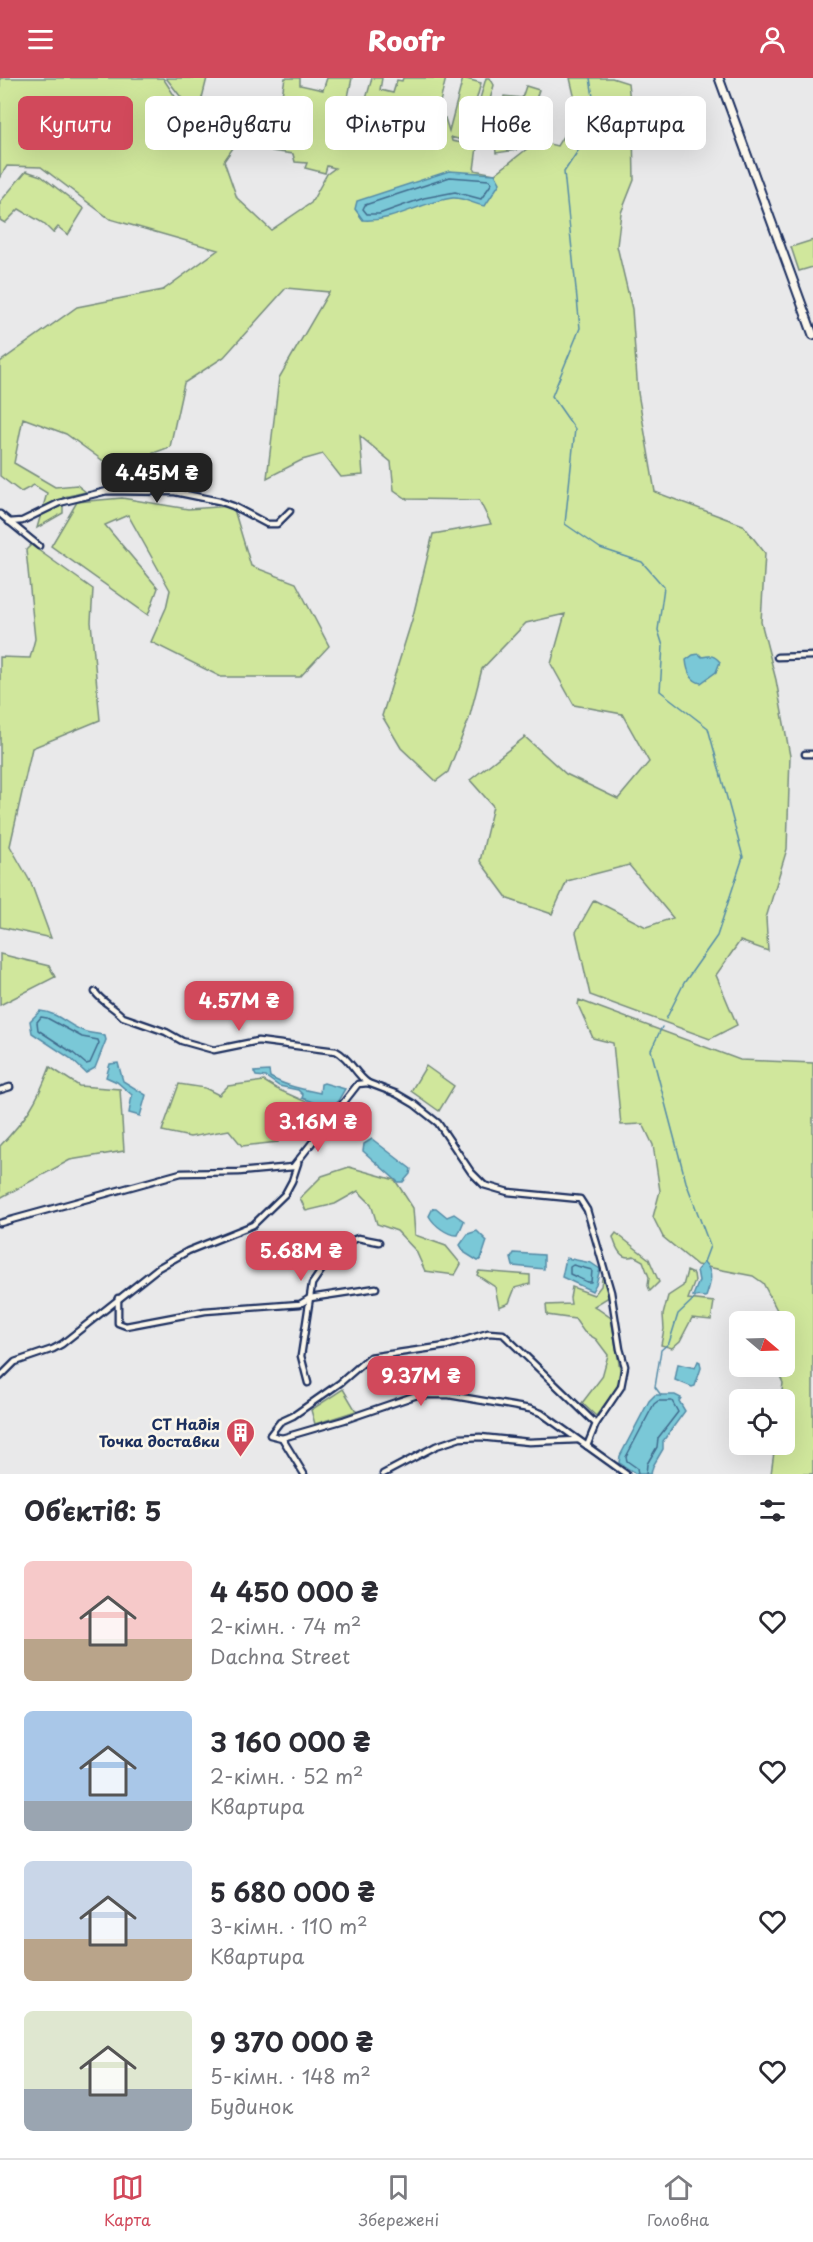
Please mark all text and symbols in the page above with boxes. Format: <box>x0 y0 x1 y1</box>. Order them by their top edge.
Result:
text: Roofr <box>368 19 445 60</box>
icon: menu <box>24 23 57 56</box>
icon: person <box>756 23 789 56</box>
chip: Купити <box>18 96 133 150</box>
chip: Орендувати <box>145 96 313 150</box>
chip: Фільтри <box>325 96 447 150</box>
chip: Нове <box>459 96 553 150</box>
chip: Квартира <box>565 96 706 150</box>
pin: 4.45M ₴ <box>102 453 212 504</box>
text: 4.45M ₴ <box>115 457 199 487</box>
pin: 4.57M ₴ <box>184 981 294 1032</box>
text: 4.57M ₴ <box>199 985 280 1015</box>
pin: 3.16M ₴ <box>263 1102 373 1153</box>
text: 3.16M ₴ <box>279 1106 357 1136</box>
pin: 5.68M ₴ <box>246 1231 356 1282</box>
text: 5.68M ₴ <box>260 1235 342 1265</box>
north arrow <box>729 1311 795 1377</box>
map controls <box>729 1311 795 1455</box>
pin: 9.37M ₴ <box>366 1356 476 1407</box>
text: 9.37M ₴ <box>381 1360 461 1390</box>
button: locate <box>729 1389 795 1455</box>
place label: СТ Надія Точка доставки <box>99 1412 220 1452</box>
building icon: СТ Надія Точка доставки <box>225 1416 257 1458</box>
text: Об’єктів: 5 <box>24 1491 162 1530</box>
icon: filters <box>756 1494 789 1527</box>
text: 4 450 000 ₴ <box>210 1572 379 1611</box>
icon: home <box>72 1585 144 1657</box>
icon: heart <box>756 1605 789 1638</box>
text: 2-кімн. · 74 m² <box>210 1611 361 1641</box>
text: Dachna Street <box>210 1641 350 1671</box>
text: 3 160 000 ₴ <box>210 1722 371 1761</box>
icon: home <box>72 1735 144 1807</box>
icon: heart <box>756 1755 789 1788</box>
text: 2-кімн. · 52 m² <box>210 1761 363 1791</box>
text: Квартира <box>210 1791 304 1821</box>
text: 5 680 000 ₴ <box>210 1872 375 1911</box>
icon: home <box>72 1885 144 1957</box>
icon: heart <box>756 1905 789 1938</box>
text: 3-кімн. · 110 m² <box>210 1911 368 1941</box>
text: Квартира <box>210 1941 304 1971</box>
text: 9 370 000 ₴ <box>210 2022 373 2061</box>
icon: home <box>72 2035 144 2107</box>
icon: heart <box>756 2055 789 2088</box>
text: 5-кімн. · 148 m² <box>210 2061 371 2091</box>
text: Будинок <box>210 2091 293 2121</box>
tab: Карта <box>104 2171 151 2231</box>
tab: Збережені <box>359 2171 439 2231</box>
tab: Головна <box>647 2171 709 2231</box>

